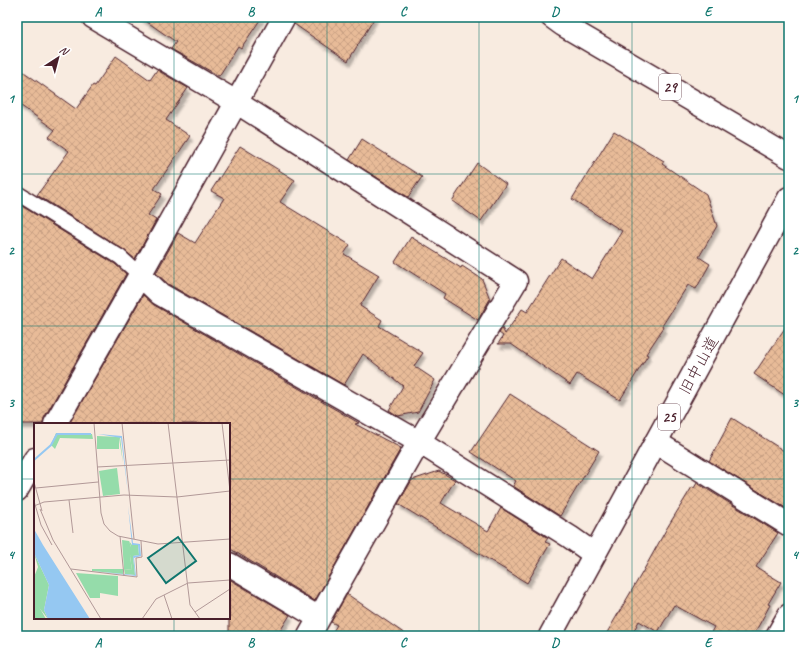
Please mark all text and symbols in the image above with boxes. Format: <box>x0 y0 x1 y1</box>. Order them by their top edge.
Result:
text: A <box>95 4 103 20</box>
text: B <box>248 4 256 20</box>
text: C <box>400 4 408 20</box>
text: D <box>551 4 560 20</box>
text: E <box>705 4 714 20</box>
north arrow <box>38 38 78 78</box>
text: N <box>57 42 73 59</box>
road number: 29 <box>659 74 681 100</box>
text: 1 <box>8 91 16 107</box>
text: 1 <box>792 91 800 107</box>
text: 2 <box>8 243 15 259</box>
text: 2 <box>792 243 799 259</box>
street label: 旧中山道 <box>675 333 723 398</box>
text: 3 <box>8 395 15 411</box>
text: 3 <box>792 395 799 411</box>
road number: 25 <box>658 404 680 430</box>
inset map <box>34 423 230 619</box>
text: 4 <box>8 547 16 563</box>
text: 4 <box>792 547 800 563</box>
text: A <box>95 635 103 651</box>
text: B <box>248 635 256 651</box>
text: C <box>400 635 408 651</box>
text: D <box>551 635 560 651</box>
text: E <box>705 635 714 651</box>

